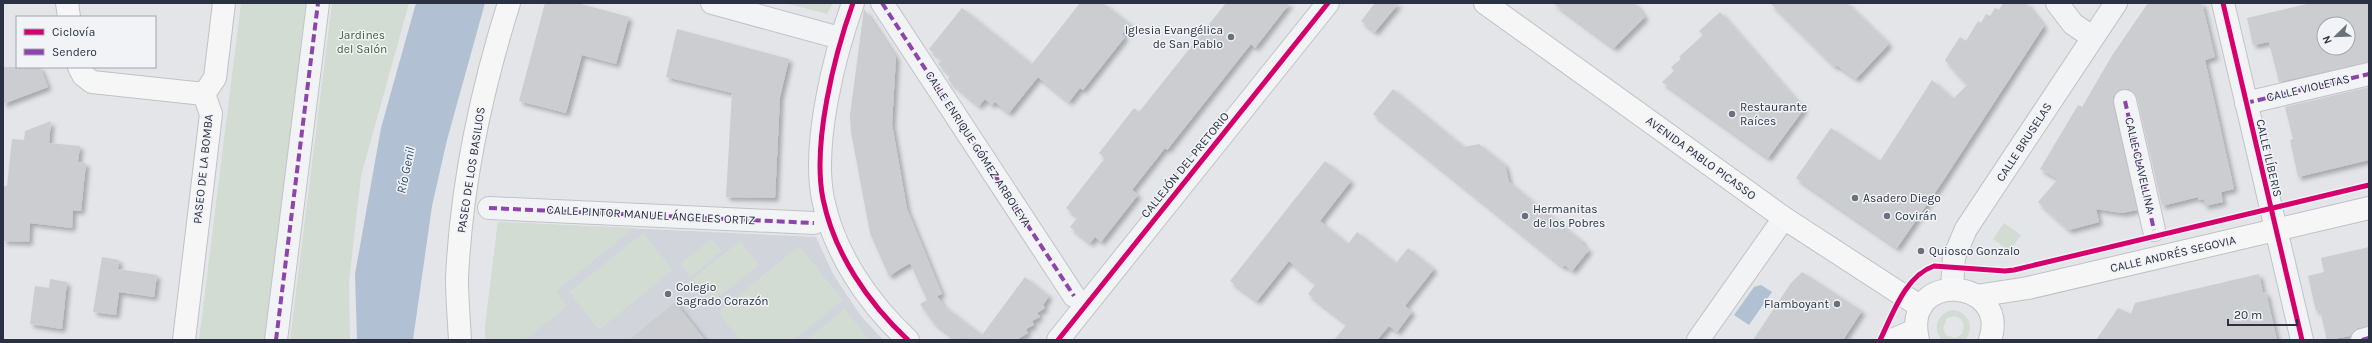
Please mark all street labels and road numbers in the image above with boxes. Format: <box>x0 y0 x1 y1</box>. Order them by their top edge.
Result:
street label: CALLE ENRIQUE GÓMEZ ARBOLEYA <box>922 68 1035 230</box>
street label: CALLE VIOLETAS <box>2265 72 2351 104</box>
street label: CALLE BRUSELAS <box>1993 100 2055 184</box>
street label: PASEO DE LOS BASILIOS <box>454 106 488 234</box>
street label: CALLEJÓN DEL PRETORIO <box>1137 109 1232 221</box>
street label: PASEO DE LA BOMBA <box>190 113 216 225</box>
street label: AVENIDA PABLO PICASSO <box>1643 113 1759 203</box>
street label: CALLE CLAVELLINA <box>2122 116 2158 214</box>
street label: CALLE ILÍBERIS <box>2253 117 2286 198</box>
street label: CALLE PINTOR MANUEL ÁNGELES ORTIZ <box>546 202 756 227</box>
street label: CALLE ANDRÉS SEGOVIA <box>2109 232 2237 275</box>

